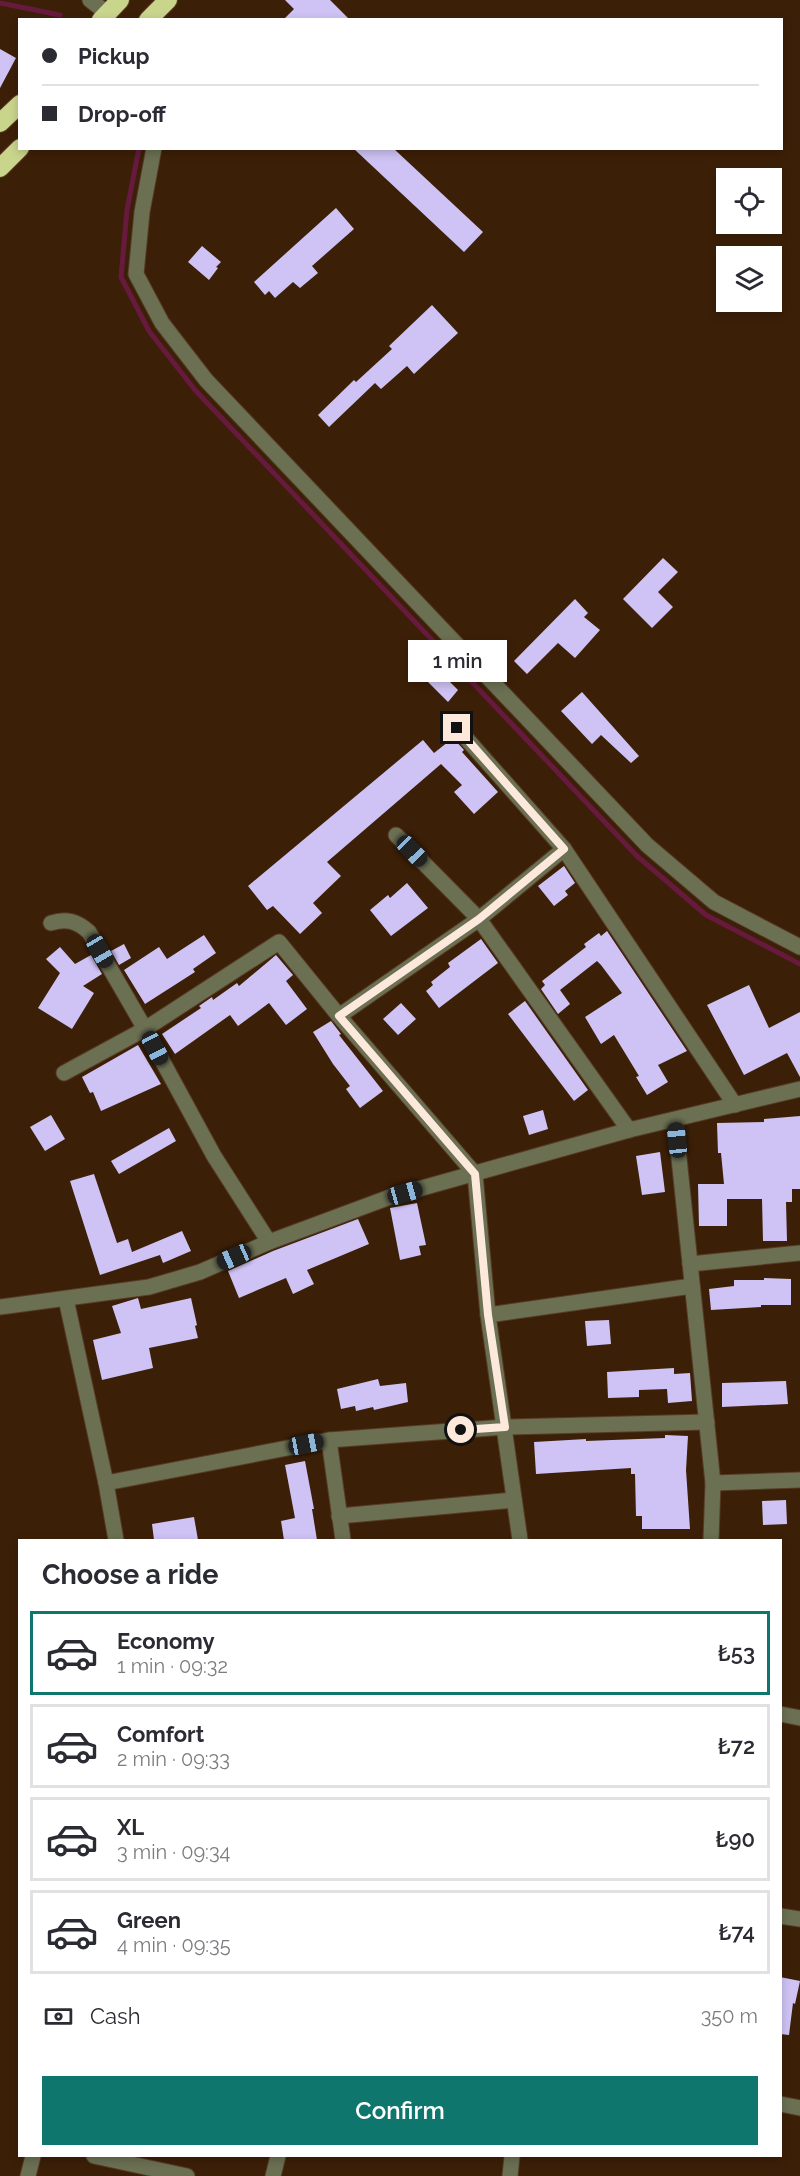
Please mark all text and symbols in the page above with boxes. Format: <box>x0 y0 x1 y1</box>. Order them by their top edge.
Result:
text: Pickup <box>78 43 150 69</box>
text: Drop-off <box>78 101 166 127</box>
map controls <box>716 168 782 312</box>
button: locate <box>716 168 782 234</box>
button: layers <box>716 246 782 312</box>
callout: 1 min <box>408 641 506 683</box>
text: 1 min <box>433 649 482 673</box>
route end <box>443 714 470 741</box>
car <box>393 832 431 870</box>
car <box>83 931 117 971</box>
car <box>139 1028 171 1068</box>
car <box>666 1121 688 1159</box>
car <box>385 1179 425 1207</box>
car <box>214 1241 254 1273</box>
route start <box>447 1416 474 1443</box>
car <box>287 1432 325 1456</box>
text: Choose a ride <box>42 1559 218 1590</box>
icon: car <box>45 1626 99 1680</box>
text: Economy <box>117 1628 215 1654</box>
text: ₺53 <box>718 1640 755 1666</box>
text: 1 min · 09:32 <box>117 1654 228 1678</box>
icon: car <box>45 1719 99 1773</box>
text: Comfort <box>117 1721 204 1747</box>
text: ₺72 <box>718 1733 755 1759</box>
text: 2 min · 09:33 <box>117 1747 230 1771</box>
icon: car <box>45 1812 99 1866</box>
text: XL <box>117 1814 144 1840</box>
text: ₺90 <box>716 1826 755 1852</box>
text: 3 min · 09:34 <box>117 1840 230 1864</box>
icon: car <box>45 1905 99 1959</box>
text: Green <box>117 1907 181 1933</box>
text: ₺74 <box>718 1919 755 1945</box>
text: 4 min · 09:35 <box>117 1933 231 1957</box>
icon: cash <box>42 2000 75 2033</box>
text: Cash <box>90 2003 141 2029</box>
text: 350 m <box>701 2004 758 2028</box>
button: Confirm <box>42 2076 758 2145</box>

